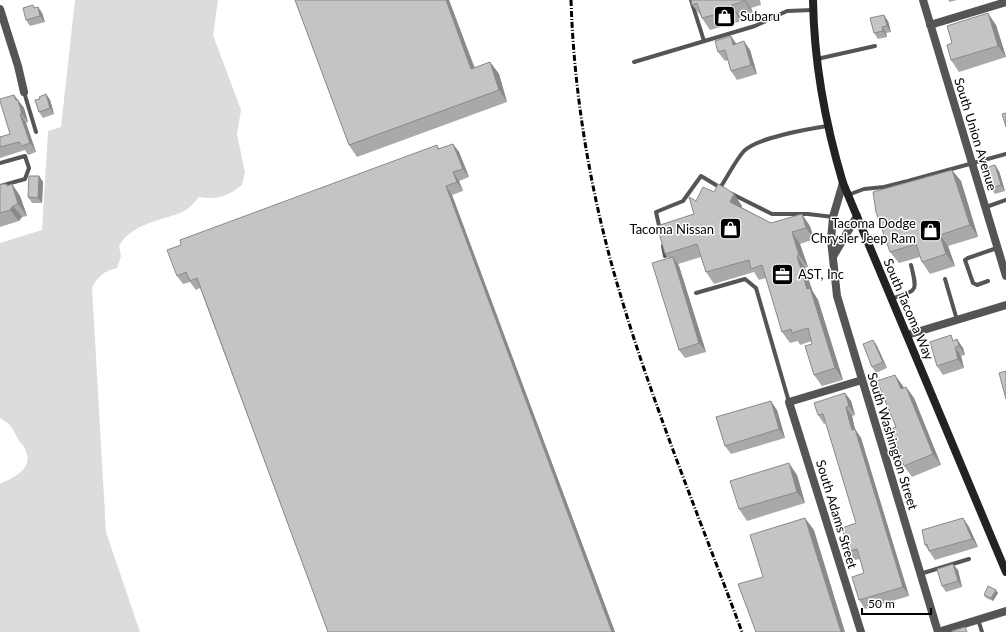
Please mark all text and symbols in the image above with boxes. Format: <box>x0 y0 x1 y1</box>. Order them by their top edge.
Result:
shop icon: Subaru <box>711 3 737 29</box>
place label: Subaru <box>740 8 780 24</box>
street label: South Union Avenue <box>951 76 1001 192</box>
place label: Tacoma Dodge Chrysler Jeep Ram <box>811 215 916 246</box>
shop icon: Tacoma Nissan <box>717 216 743 242</box>
shop icon: Tacoma Dodge Chrysler Jeep Ram <box>918 217 944 243</box>
place label: Tacoma Nissan <box>629 221 714 237</box>
street label: South Tacoma Way <box>880 256 938 362</box>
office icon: AST, Inc <box>769 261 795 287</box>
place label: AST, Inc <box>798 266 844 282</box>
street label: South Washington Street <box>864 370 922 512</box>
street label: South Adams Street <box>813 458 861 571</box>
scale bar <box>862 590 931 616</box>
text: 50 m <box>868 596 895 611</box>

